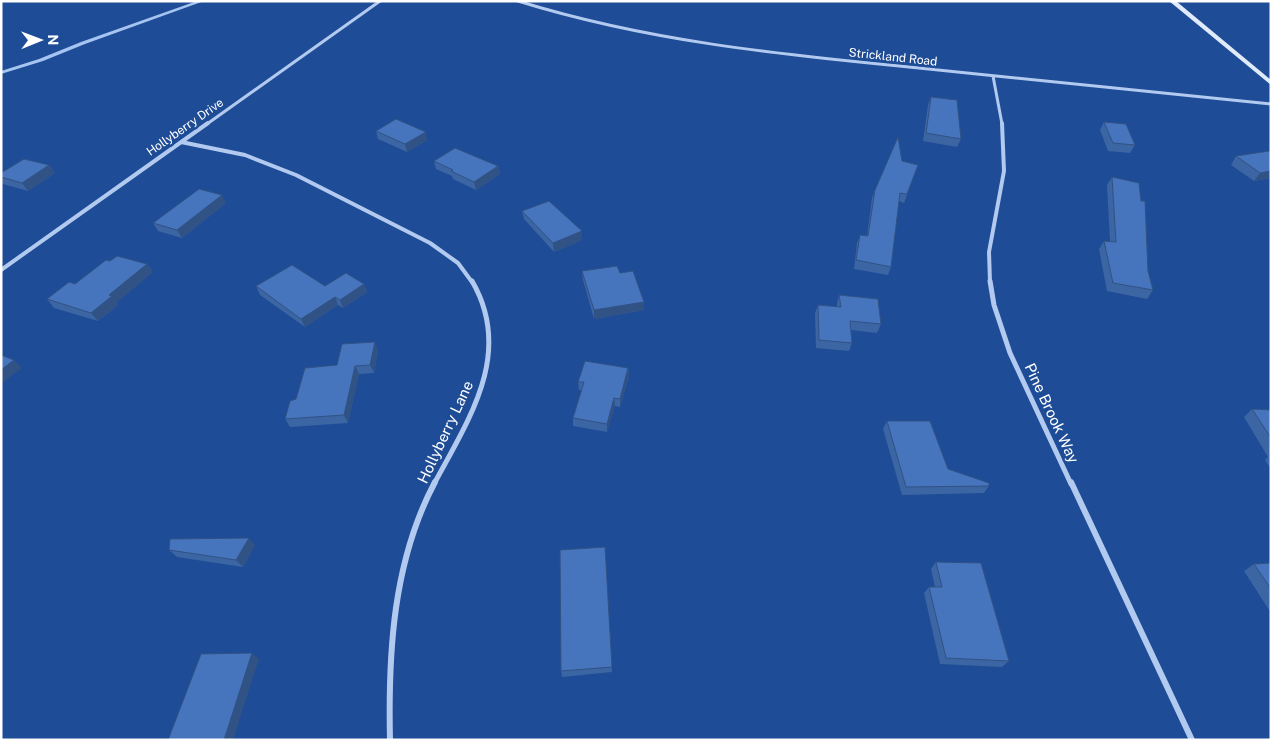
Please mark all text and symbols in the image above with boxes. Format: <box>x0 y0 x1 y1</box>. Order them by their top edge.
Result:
north arrow <box>15 15 65 65</box>
text: N <box>45 34 61 45</box>
street label: Strickland Road <box>848 45 938 69</box>
street label: Hollyberry Drive <box>144 95 226 159</box>
street label: Pine Brook Way <box>1021 360 1083 466</box>
street label: Hollyberry Lane <box>414 378 476 486</box>

